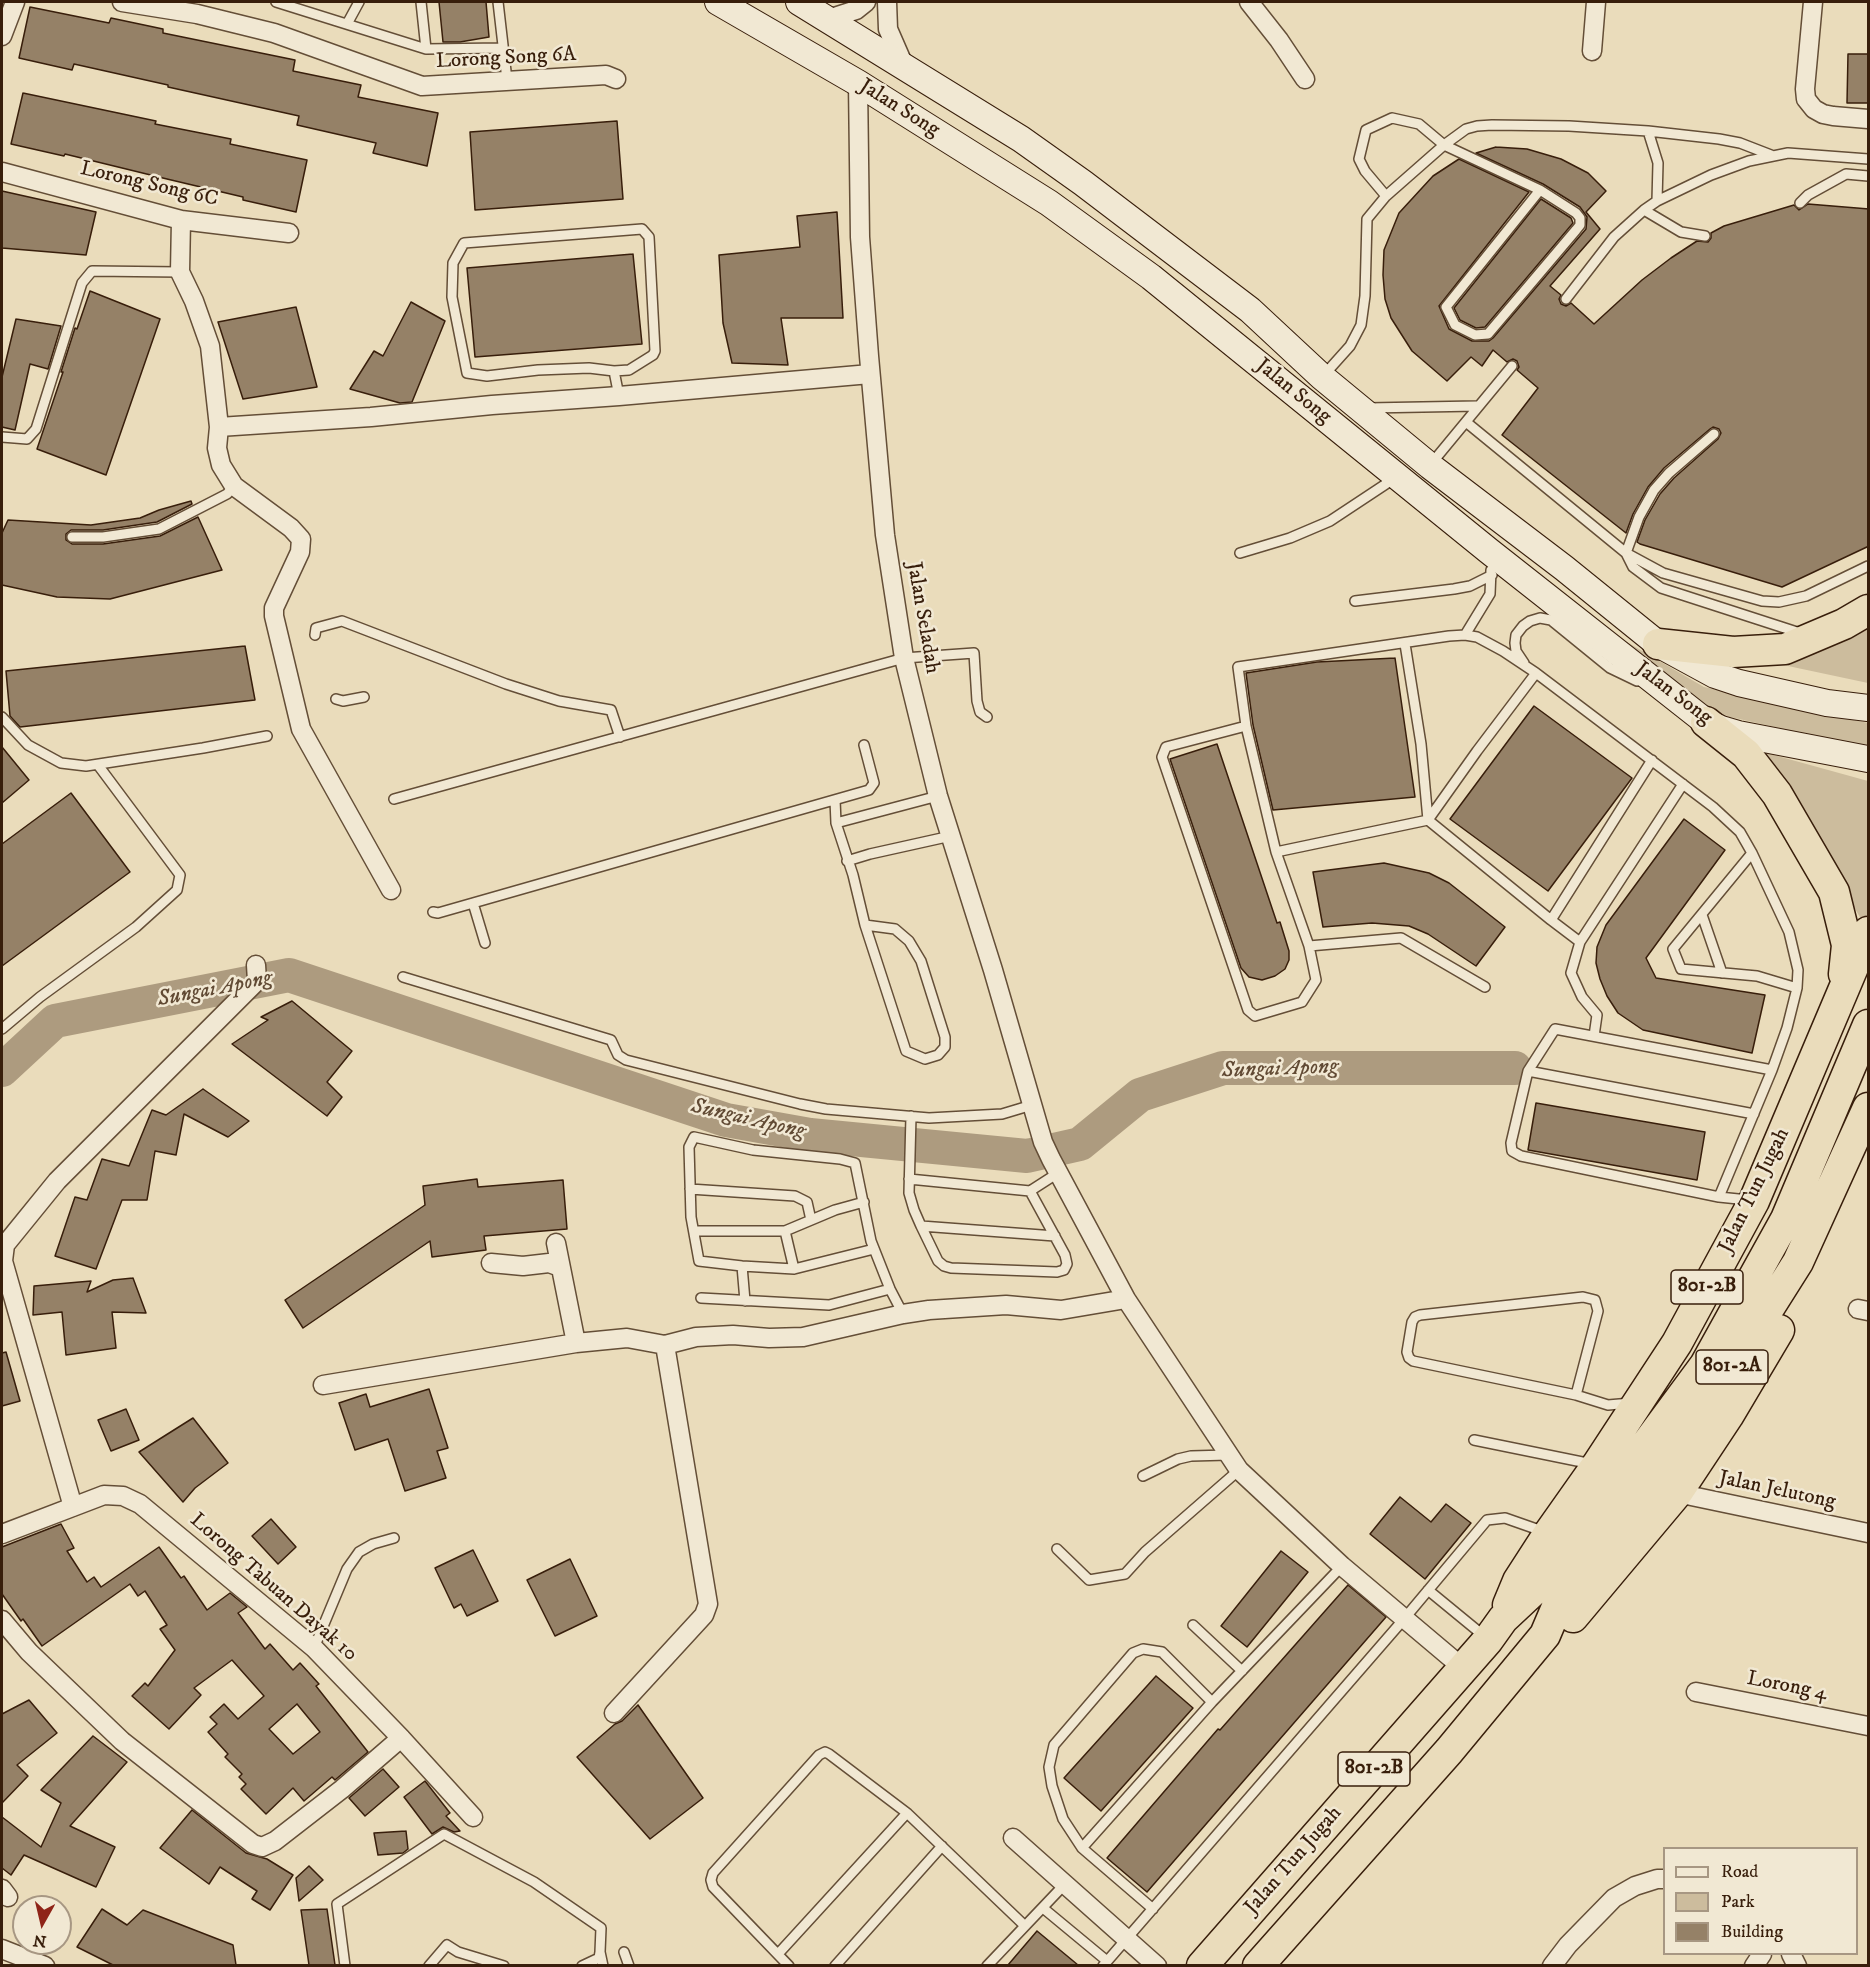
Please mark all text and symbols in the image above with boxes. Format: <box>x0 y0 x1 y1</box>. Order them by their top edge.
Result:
street label: Lorong Song 6A <box>435 43 577 75</box>
street label: Jalan Song <box>854 74 944 144</box>
street label: Lorong Song 6C <box>78 157 220 213</box>
street label: Jalan Song <box>1250 354 1336 430</box>
street label: Jalan Seladah <box>900 560 944 676</box>
street label: Jalan Song <box>1629 657 1717 731</box>
water label: Sungai Apong <box>155 966 275 1014</box>
water label: Sungai Apong <box>1221 1055 1339 1085</box>
water label: Sungai Apong <box>688 1094 808 1146</box>
street label: Jalan Tun Jugah <box>1714 1124 1796 1258</box>
road number: 801-2B <box>1671 1270 1743 1304</box>
road number: 801-2A <box>1696 1350 1768 1384</box>
street label: Jalan Jelutong <box>1716 1466 1838 1516</box>
street label: Lorong Tabuan Dayak 10 <box>184 1508 362 1668</box>
street label: Lorong 4 <box>1745 1667 1829 1707</box>
road number: 801-2B <box>1338 1752 1410 1786</box>
street label: Jalan Tun Jugah <box>1240 1801 1348 1921</box>
legend <box>1663 1847 1858 1955</box>
text: Road <box>1721 1861 1758 1883</box>
text: Park <box>1721 1891 1755 1913</box>
north arrow <box>12 1895 72 1955</box>
text: Building <box>1721 1921 1783 1943</box>
text: N <box>32 1930 48 1952</box>

